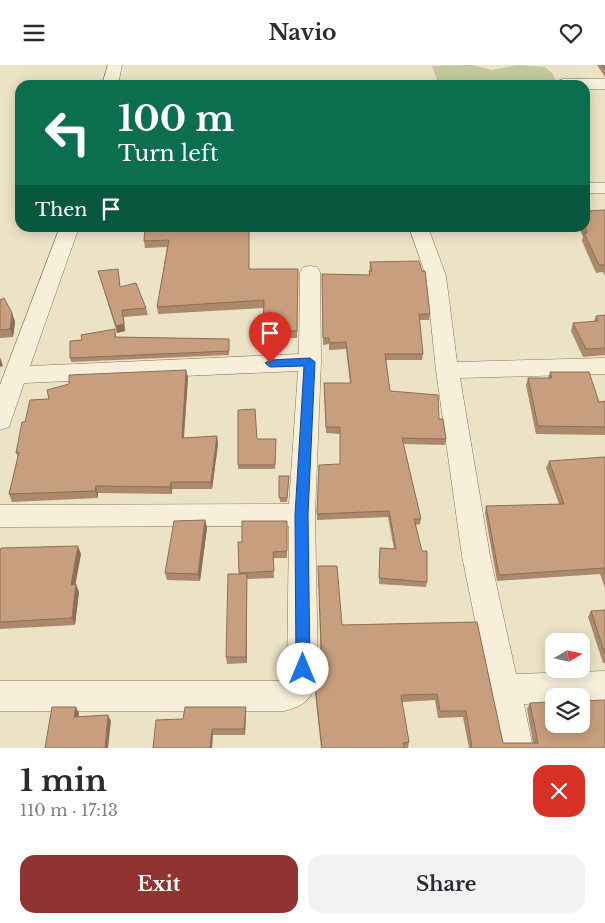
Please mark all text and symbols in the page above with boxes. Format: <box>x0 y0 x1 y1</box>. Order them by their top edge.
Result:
icon: menu <box>20 19 48 47</box>
text: Navio <box>268 19 337 46</box>
icon: heart <box>557 19 585 47</box>
text: 100 m <box>118 97 234 140</box>
icon: left <box>35 100 100 165</box>
text: Turn left <box>118 140 218 167</box>
icon: arrive <box>97 195 125 223</box>
text: Then <box>35 198 87 221</box>
pin <box>249 312 291 363</box>
icon: arrive <box>256 319 284 347</box>
north arrow <box>545 633 590 677</box>
map controls <box>545 633 590 733</box>
position arrow <box>276 642 328 694</box>
button: layers <box>545 688 590 733</box>
text: 1 min <box>20 762 107 799</box>
button: close <box>533 765 585 817</box>
text: 110 m · 17:13 <box>20 800 118 820</box>
button: Exit <box>20 855 298 913</box>
button: Share <box>308 855 585 913</box>

